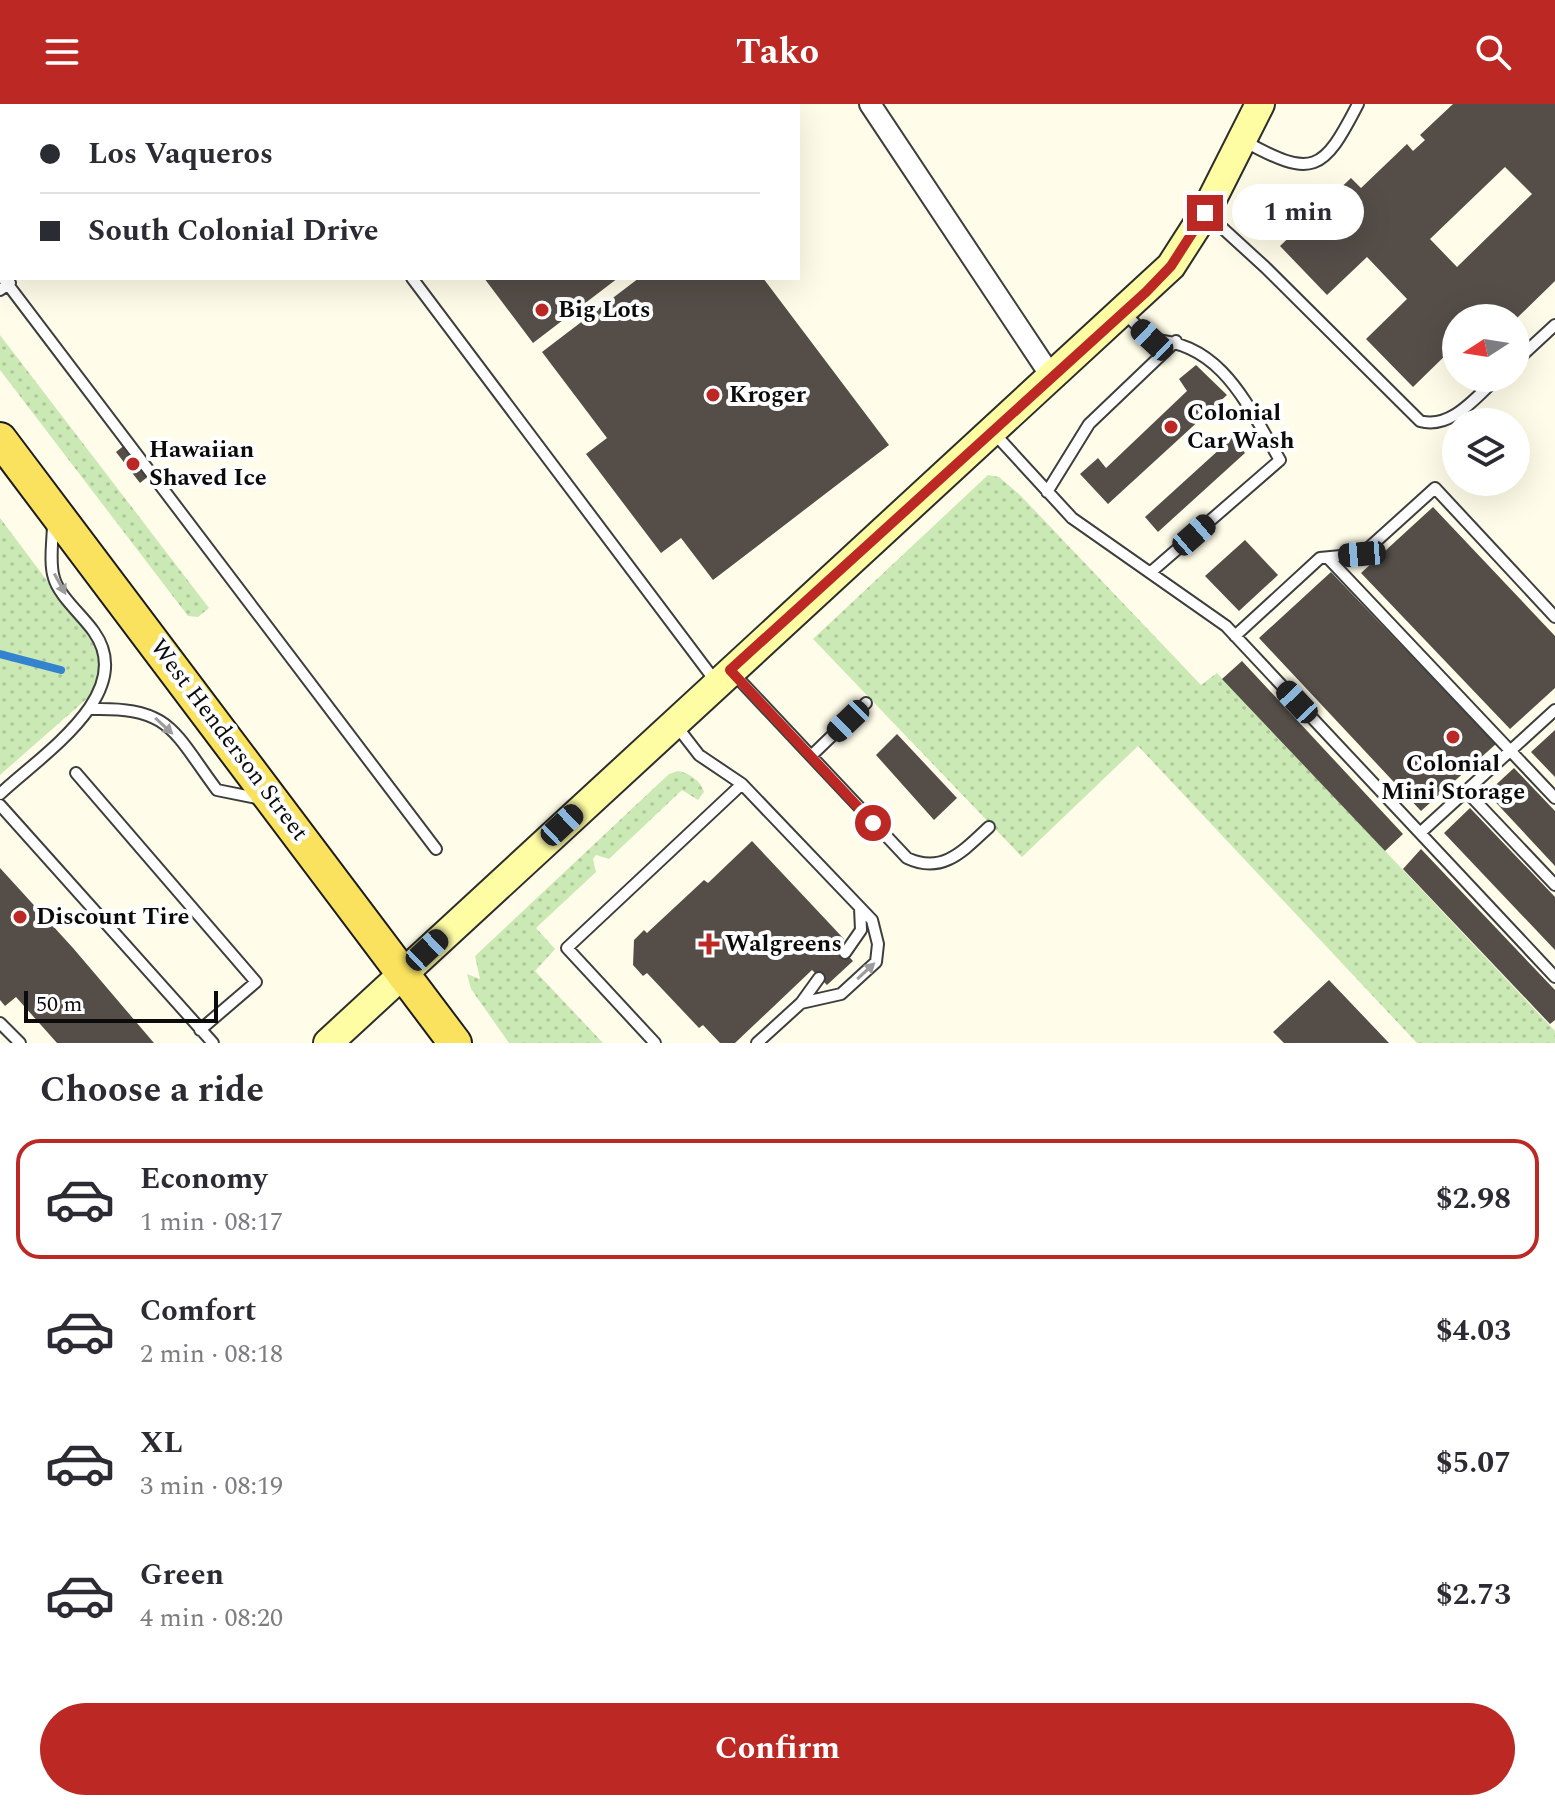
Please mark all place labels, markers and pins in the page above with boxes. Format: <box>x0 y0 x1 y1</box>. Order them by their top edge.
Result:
place label: Big Lots <box>558 292 650 328</box>
marker: Big Lots <box>533 301 551 319</box>
place label: Kroger <box>729 377 807 413</box>
marker: Kroger <box>704 386 722 404</box>
place label: Colonial Car Wash <box>1187 395 1295 459</box>
marker: Colonial Car Wash <box>1162 418 1180 436</box>
place label: Hawaiian Shaved Ice <box>149 432 267 496</box>
marker: Hawaiian Shaved Ice <box>124 455 142 473</box>
marker: Colonial Mini Storage <box>1444 728 1462 746</box>
place label: Colonial Mini Storage <box>1381 746 1525 810</box>
place label: Discount Tire <box>36 899 190 935</box>
marker: Discount Tire <box>11 908 29 926</box>
place label: Walgreens <box>725 926 842 962</box>
marker: Walgreens <box>700 935 718 953</box>

